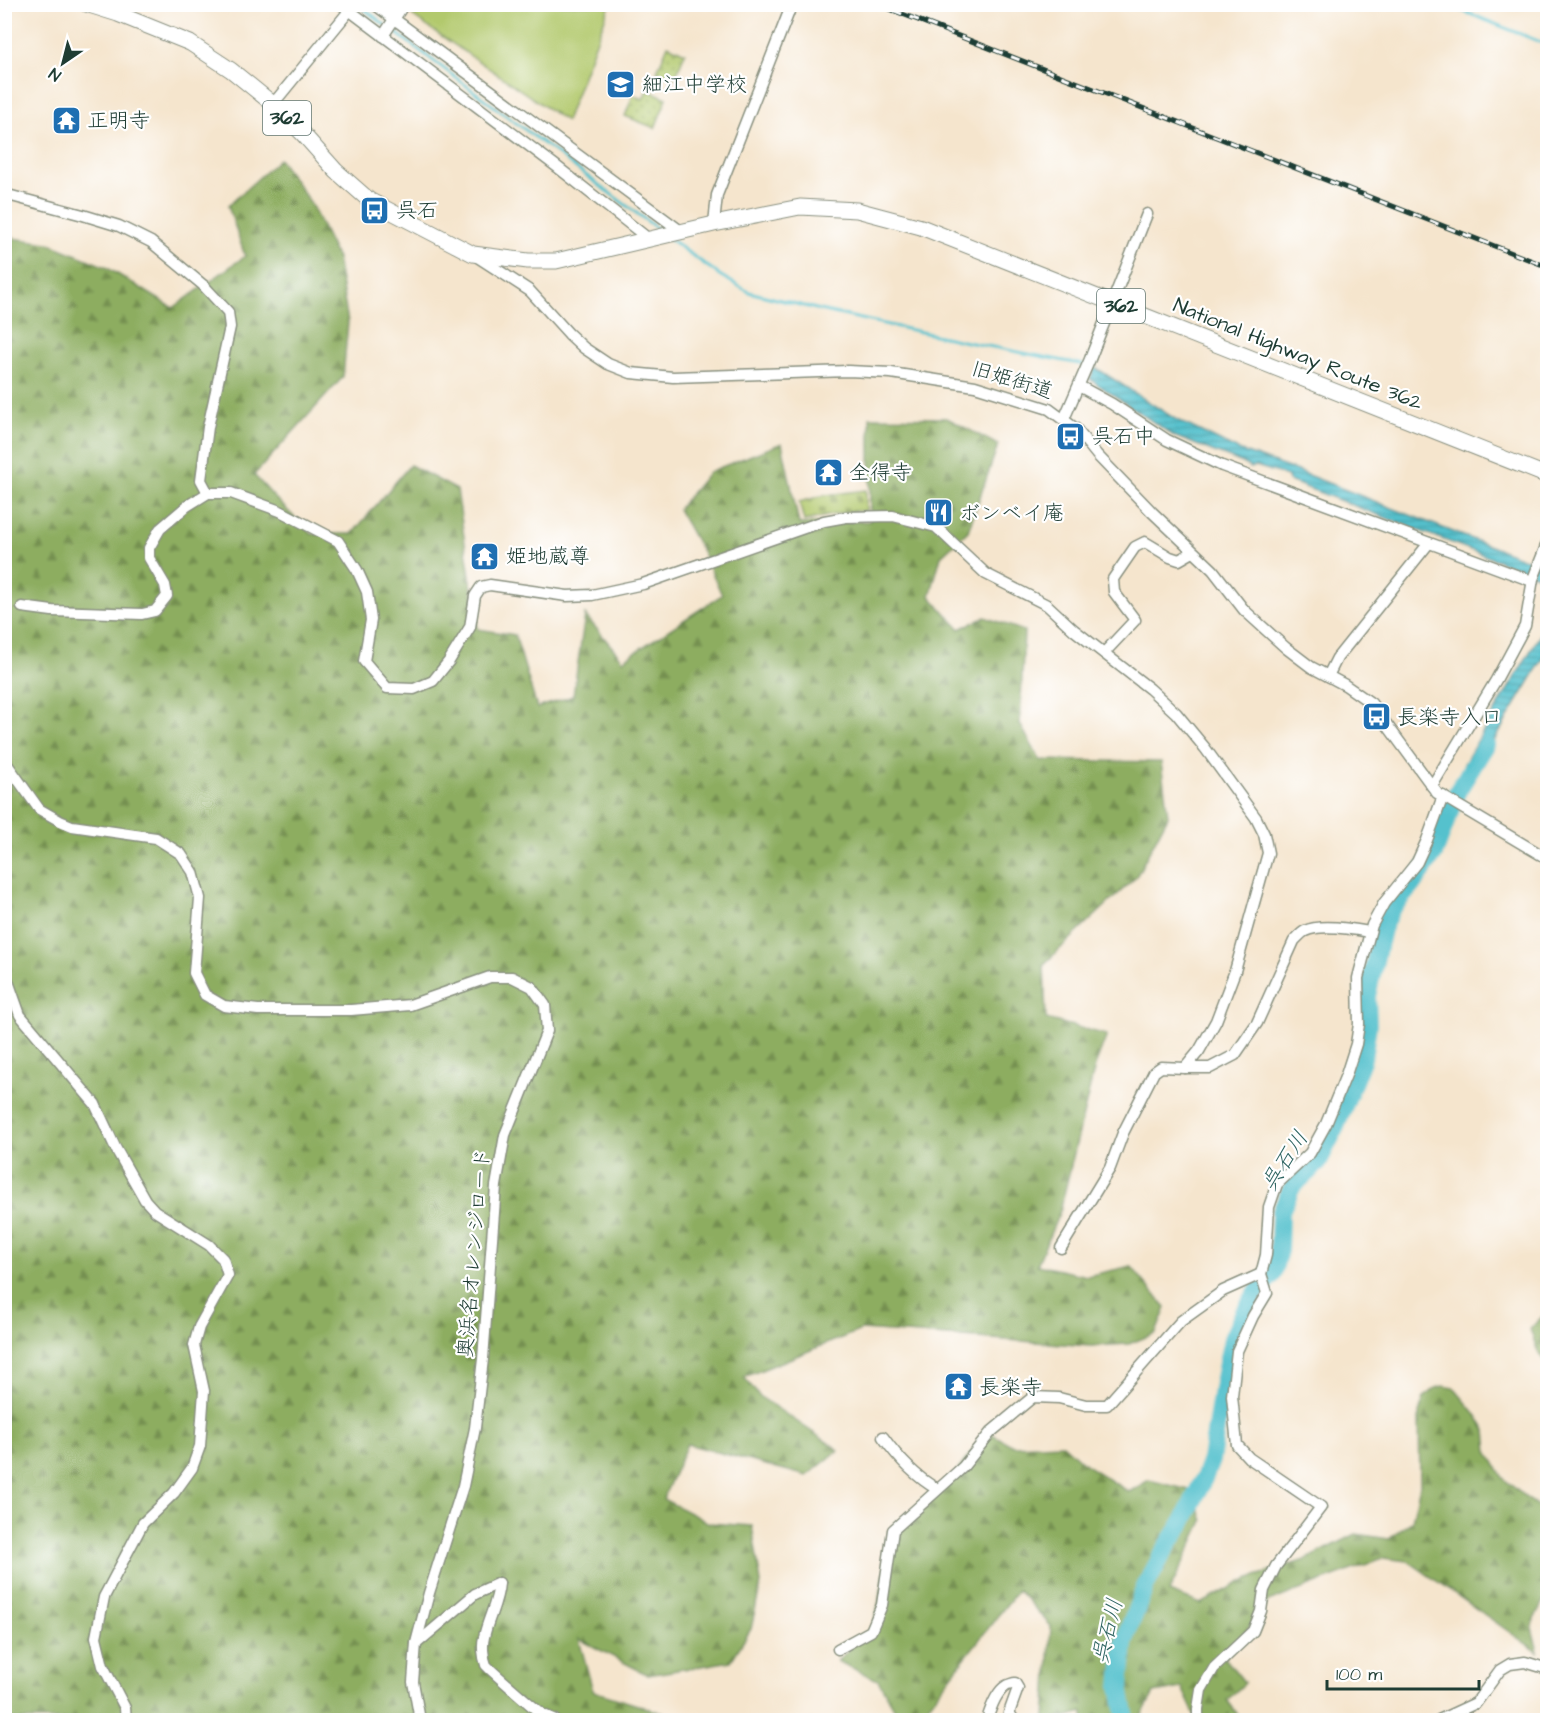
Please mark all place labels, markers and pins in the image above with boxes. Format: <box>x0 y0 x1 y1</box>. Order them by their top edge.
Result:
school or university icon: 細江中学校 <box>605 68 637 100</box>
place label: 細江中学校 <box>642 70 747 99</box>
temple icon: 正明寺 <box>50 104 82 136</box>
place label: 正明寺 <box>87 106 150 135</box>
bus stop icon: 呉石 <box>359 194 391 226</box>
place label: 呉石 <box>396 196 438 225</box>
bus stop icon: 呉石中 <box>1055 420 1087 452</box>
place label: 呉石中 <box>1092 422 1155 451</box>
temple icon: 全得寺 <box>812 456 844 488</box>
place label: 全得寺 <box>849 458 912 487</box>
restaurant icon: ボンベイ庵 <box>922 497 954 529</box>
place label: ボンベイ庵 <box>959 499 1064 528</box>
temple icon: 姫地蔵尊 <box>469 540 501 572</box>
place label: 姫地蔵尊 <box>506 542 590 571</box>
bus stop icon: 長楽寺入口 <box>1360 701 1392 733</box>
place label: 長楽寺入口 <box>1397 703 1502 732</box>
temple icon: 長楽寺 <box>942 1371 974 1403</box>
place label: 長楽寺 <box>979 1373 1042 1402</box>

